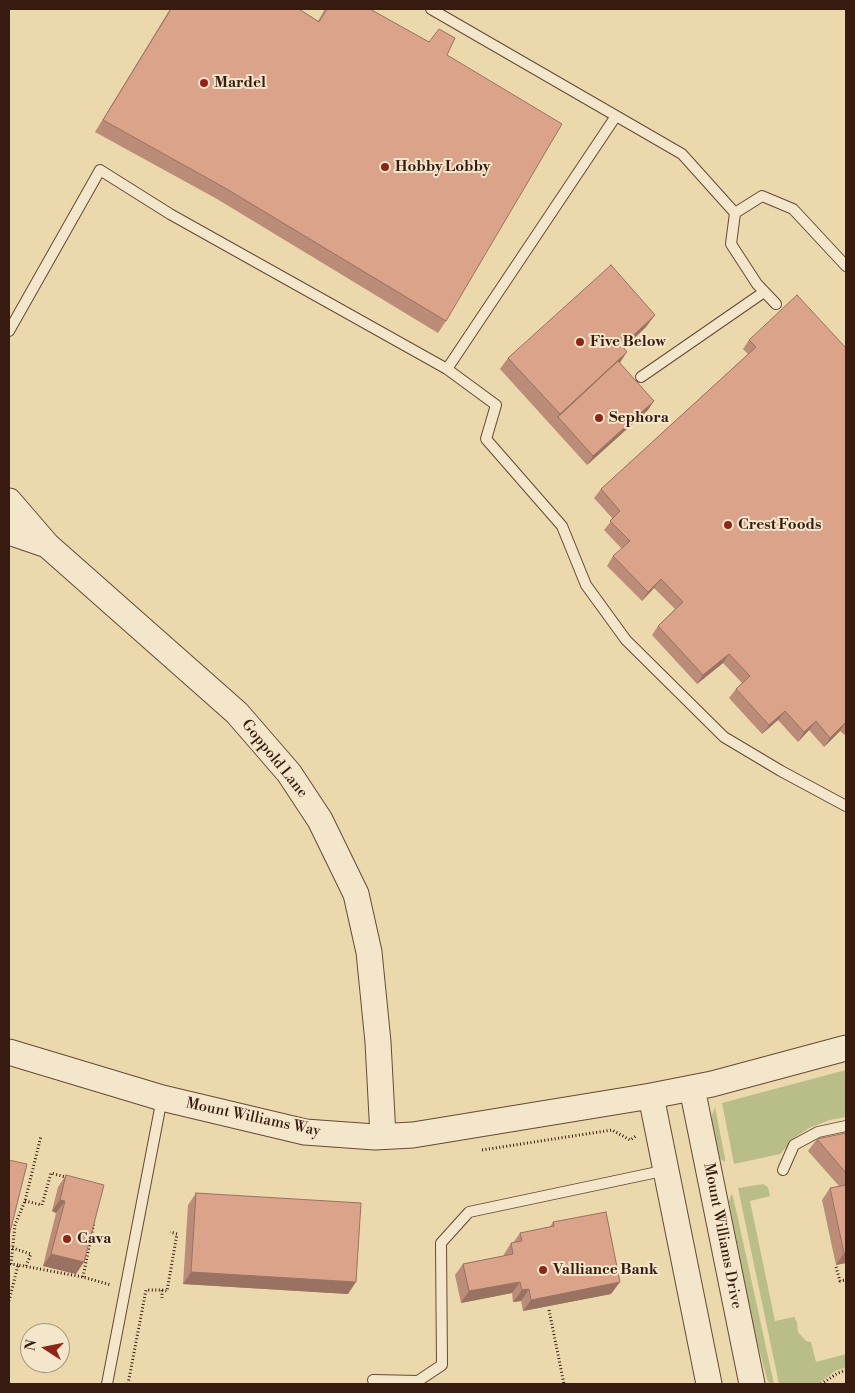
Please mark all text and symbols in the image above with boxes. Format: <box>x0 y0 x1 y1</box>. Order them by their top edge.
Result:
place label: Mardel <box>214 74 266 92</box>
marker: Mardel <box>198 77 210 89</box>
place label: Hobby Lobby <box>395 158 490 176</box>
marker: Hobby Lobby <box>379 161 391 173</box>
place label: Five Below <box>590 333 666 351</box>
marker: Five Below <box>574 336 586 348</box>
place label: Sephora <box>609 409 669 427</box>
marker: Sephora <box>593 412 605 424</box>
place label: Crest Foods <box>738 516 821 534</box>
marker: Crest Foods <box>722 519 734 531</box>
street label: Goppold Lane <box>237 716 311 802</box>
street label: Mount Williams Way <box>184 1095 322 1141</box>
street label: Mount Williams Drive <box>699 1162 745 1310</box>
place label: Cava <box>77 1230 111 1248</box>
marker: Cava <box>61 1233 73 1245</box>
place label: Valliance Bank <box>553 1261 658 1279</box>
marker: Valliance Bank <box>537 1264 549 1276</box>
north arrow <box>20 1323 70 1373</box>
text: N <box>21 1338 41 1352</box>

